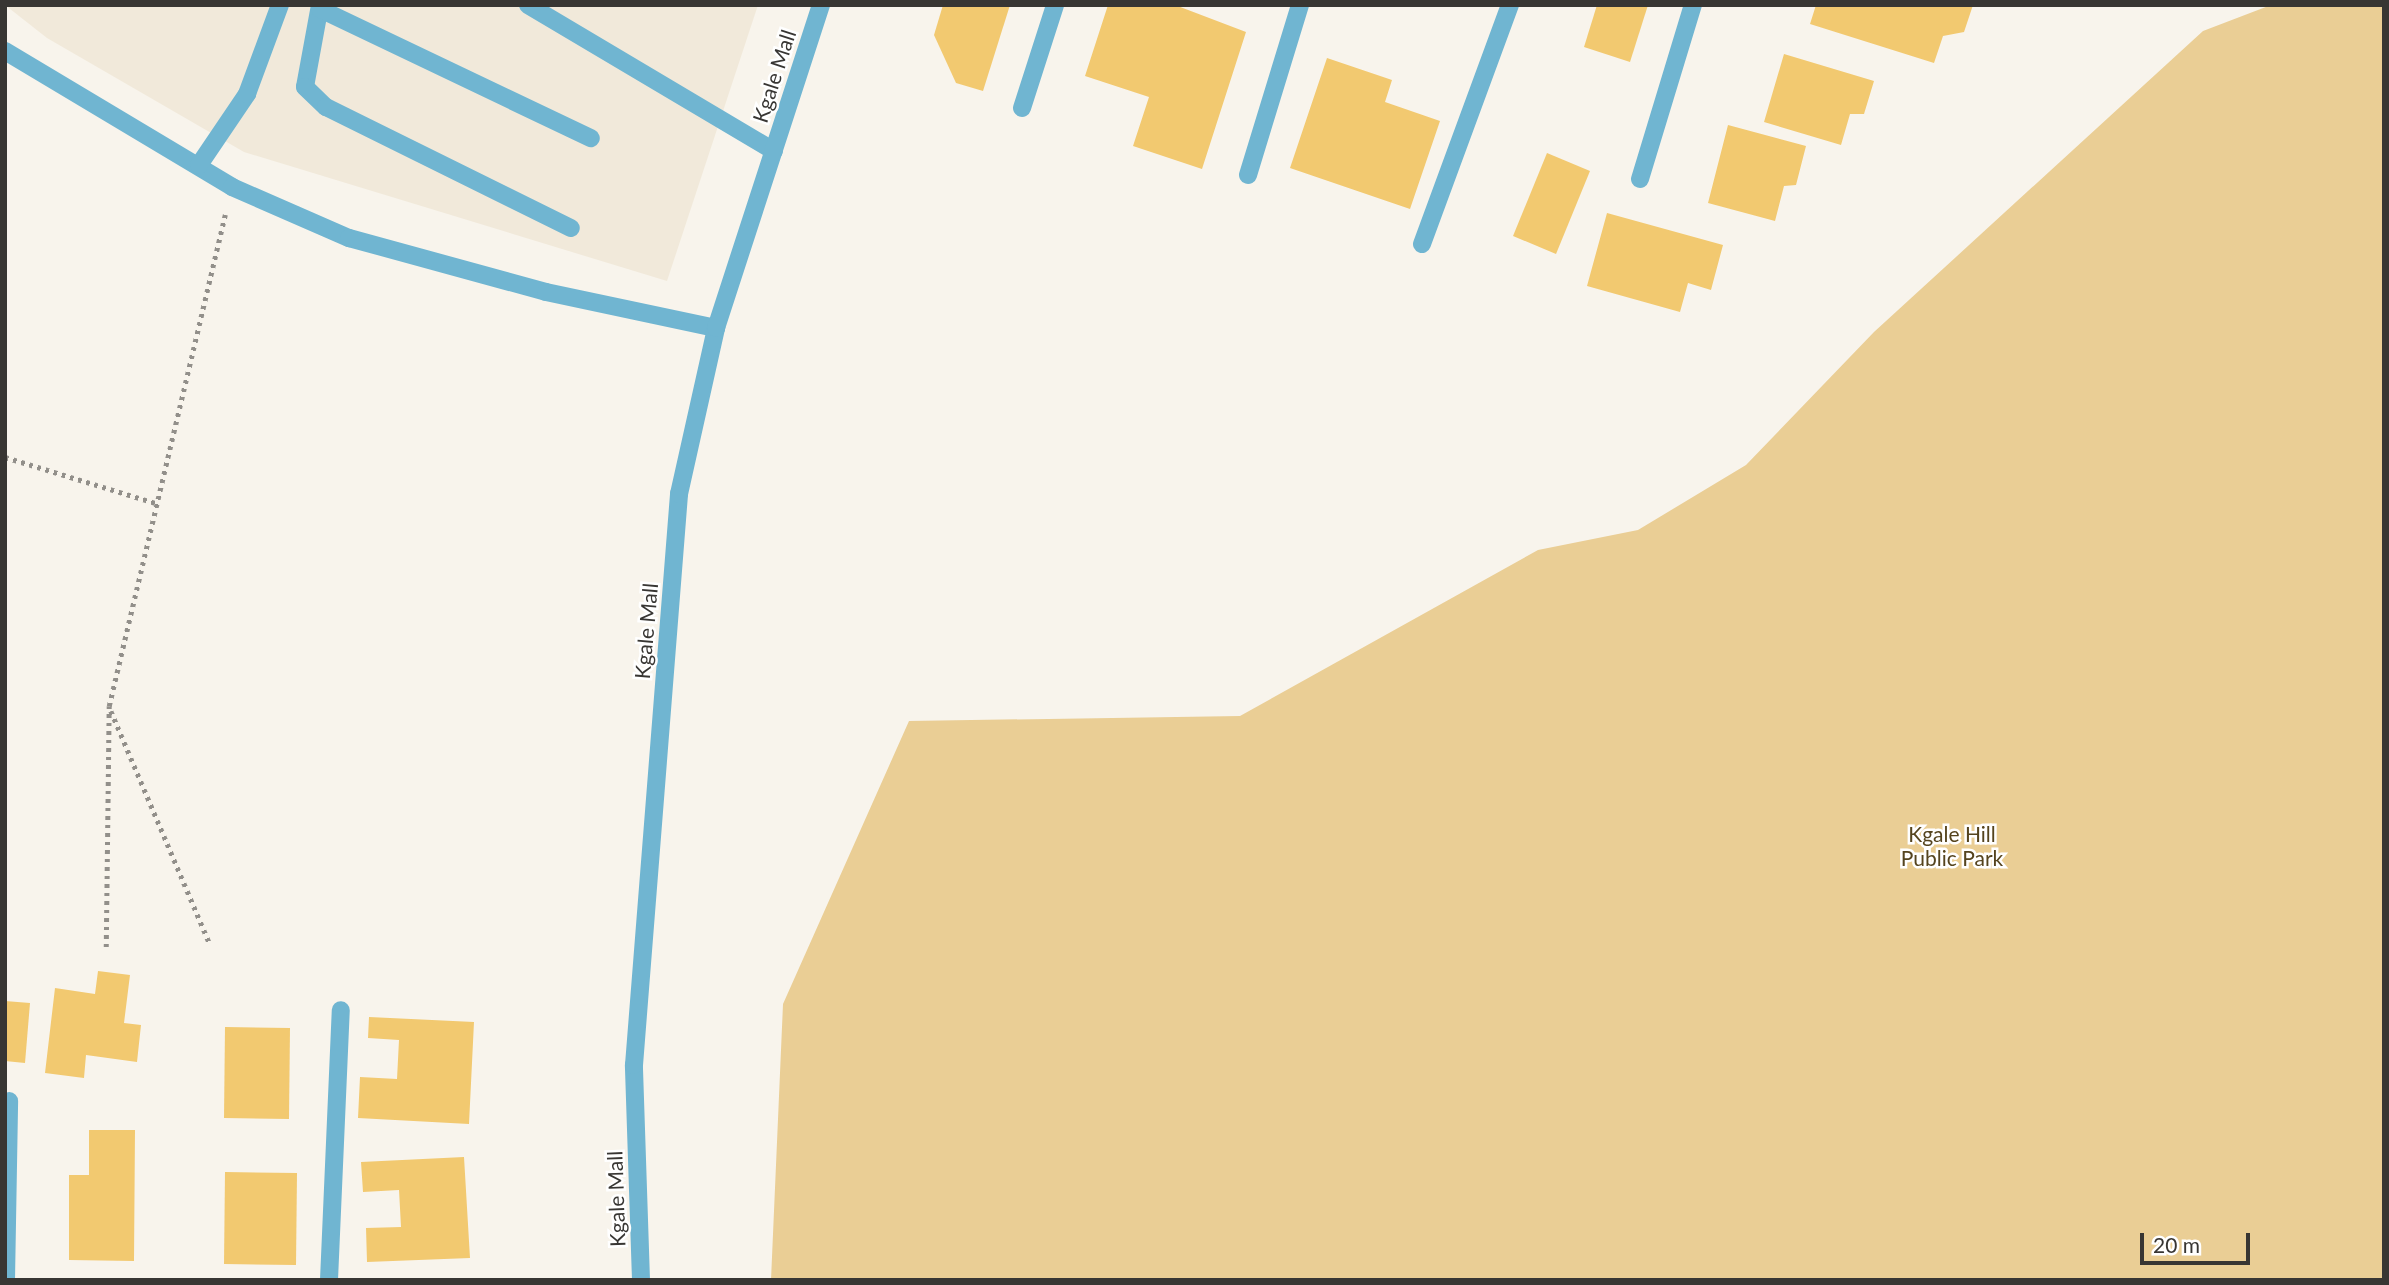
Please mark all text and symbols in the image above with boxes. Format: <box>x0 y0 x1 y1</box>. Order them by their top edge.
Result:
street label: Kgale Mall <box>747 26 801 126</box>
street label: Kgale Mall <box>629 582 663 680</box>
park label: Kgale Hill Public Park <box>1901 821 2003 871</box>
street label: Kgale Mall <box>602 1150 630 1248</box>
scale bar <box>2144 1218 2254 1262</box>
text: 20 m <box>2153 1232 2200 1257</box>

